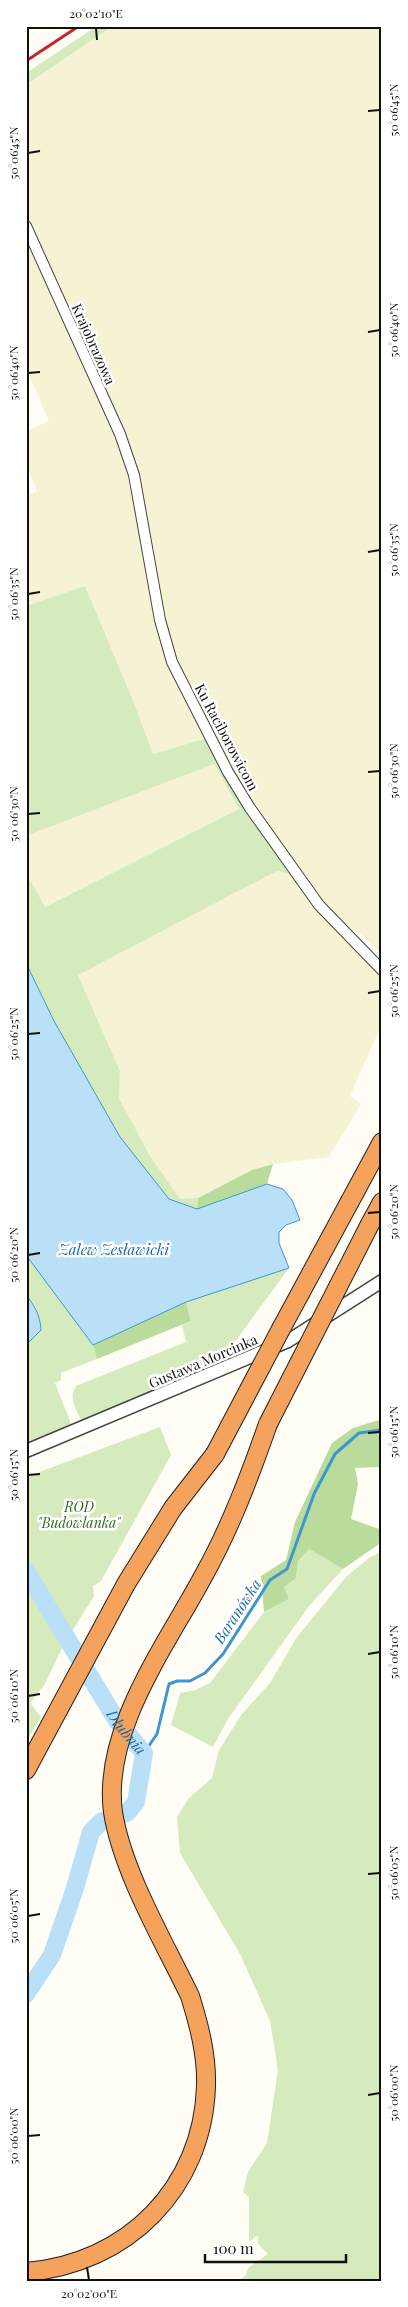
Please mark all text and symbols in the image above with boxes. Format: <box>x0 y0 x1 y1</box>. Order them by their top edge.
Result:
text: 20°02'10"E <box>69 5 123 21</box>
text: 50°06'45"N <box>385 83 401 136</box>
text: 50°06'45"N <box>5 126 21 179</box>
street label: Krajobrazowa <box>68 300 120 388</box>
text: 50°06'40"N <box>385 302 401 358</box>
text: 50°06'40"N <box>5 345 21 401</box>
text: 50°06'35"N <box>385 523 401 577</box>
text: 50°06'35"N <box>5 567 21 621</box>
street label: Ku Raciborowicom <box>191 680 263 794</box>
text: 50°06'30"N <box>385 743 401 799</box>
text: 50°06'30"N <box>5 786 21 842</box>
text: 50°06'25"N <box>385 964 401 1018</box>
text: 50°06'25"N <box>5 1007 21 1061</box>
text: 50°06'20"N <box>385 1184 401 1240</box>
text: 50°06'20"N <box>5 1227 21 1283</box>
water label: Zalew Zesławicki <box>58 1239 169 1259</box>
street label: Gustawa Morcinka <box>146 1329 260 1392</box>
text: 50°06'15"N <box>385 1405 401 1458</box>
text: 50°06'15"N <box>5 1448 21 1501</box>
park label: ROD "Budowlanka" <box>38 1497 121 1532</box>
water label: Baranówka <box>208 1575 265 1648</box>
text: 50°06'10"N <box>385 1624 401 1679</box>
text: 50°06'10"N <box>5 1668 21 1723</box>
water label: Dłubnia <box>102 1705 151 1759</box>
text: 50°06'05"N <box>385 1845 401 1900</box>
text: 50°06'05"N <box>5 1888 21 1943</box>
text: 50°06'00"N <box>385 2064 401 2122</box>
text: 50°06'00"N <box>5 2107 21 2165</box>
scale bar <box>205 2232 347 2264</box>
text: 100 m <box>213 2238 254 2258</box>
text: 20°02'00"E <box>61 2285 117 2301</box>

